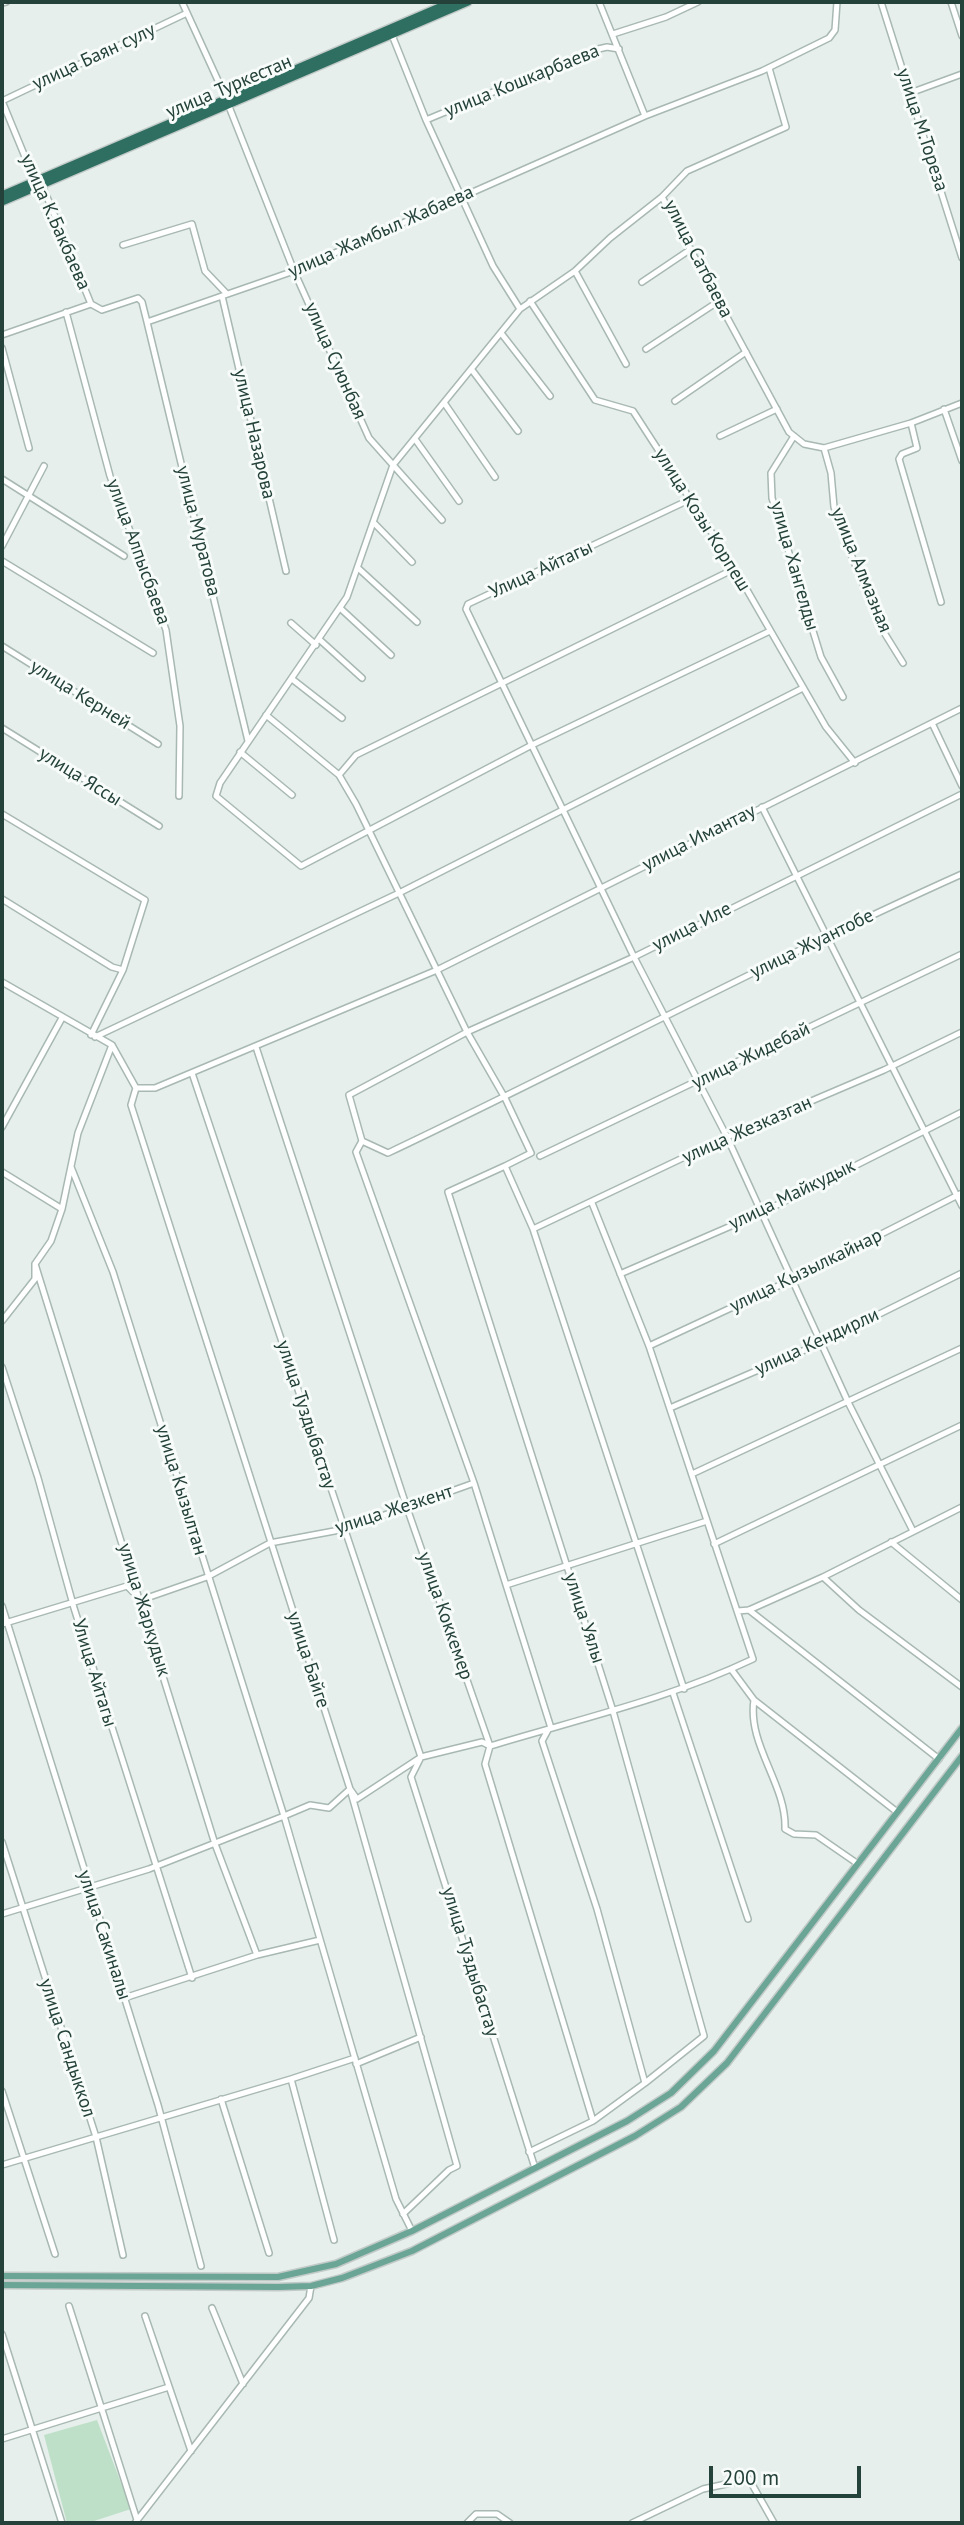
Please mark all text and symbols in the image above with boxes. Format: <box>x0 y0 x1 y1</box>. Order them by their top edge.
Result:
street label: улица Баян сулу <box>29 19 159 95</box>
street label: улица Кошкарбаева <box>441 40 603 122</box>
street label: улица Туркестан <box>163 50 295 124</box>
street label: улица М.Тореза <box>891 66 953 194</box>
street label: улица К.Бакбаева <box>15 151 95 293</box>
street label: улица Жамбыл Жабаева <box>285 181 477 283</box>
street label: улица Сатбаева <box>658 196 738 322</box>
street label: улица Суюнбая <box>299 299 371 423</box>
street label: улица Назарова <box>228 367 280 501</box>
street label: улица Козы Корпеш <box>649 444 755 596</box>
street label: улица Муратова <box>171 464 225 598</box>
street label: улица Алпысбаева <box>101 476 175 628</box>
street label: улица Хангелды <box>765 499 823 633</box>
street label: улица Алмазная <box>826 504 896 636</box>
street label: Улица Айтагы <box>486 536 596 604</box>
street label: улица Керней <box>26 655 134 735</box>
street label: улица Яссы <box>34 743 126 811</box>
street label: улица Имантау <box>639 800 759 876</box>
street label: улица Иле <box>649 897 735 957</box>
street label: улица Жуантобе <box>747 904 877 984</box>
street label: улица Жидебай <box>688 1017 814 1095</box>
street label: улица Жезказган <box>679 1091 815 1169</box>
street label: улица Майкудык <box>725 1155 859 1235</box>
street label: улица Кызылкайнар <box>726 1224 886 1318</box>
street label: улица Кендирли <box>751 1303 883 1381</box>
street label: улица Туздыбастау <box>271 1338 341 1492</box>
street label: улица Кызылтан <box>150 1422 212 1558</box>
street label: улица Жезкент <box>332 1480 456 1540</box>
street label: улица Жаркудык <box>113 1541 175 1679</box>
street label: улица Коккемер <box>412 1549 478 1683</box>
street label: улица Уялы <box>559 1570 609 1666</box>
street label: улица Байге <box>282 1609 334 1711</box>
street label: Улица Айтагы <box>67 1616 121 1730</box>
street label: улица Сакиналы <box>72 1867 136 2003</box>
street label: улица Туздыбастау <box>436 1884 504 2040</box>
street label: улица Сандыккол <box>34 1976 100 2120</box>
scale bar <box>712 2452 864 2496</box>
text: 200 m <box>722 2464 779 2491</box>

